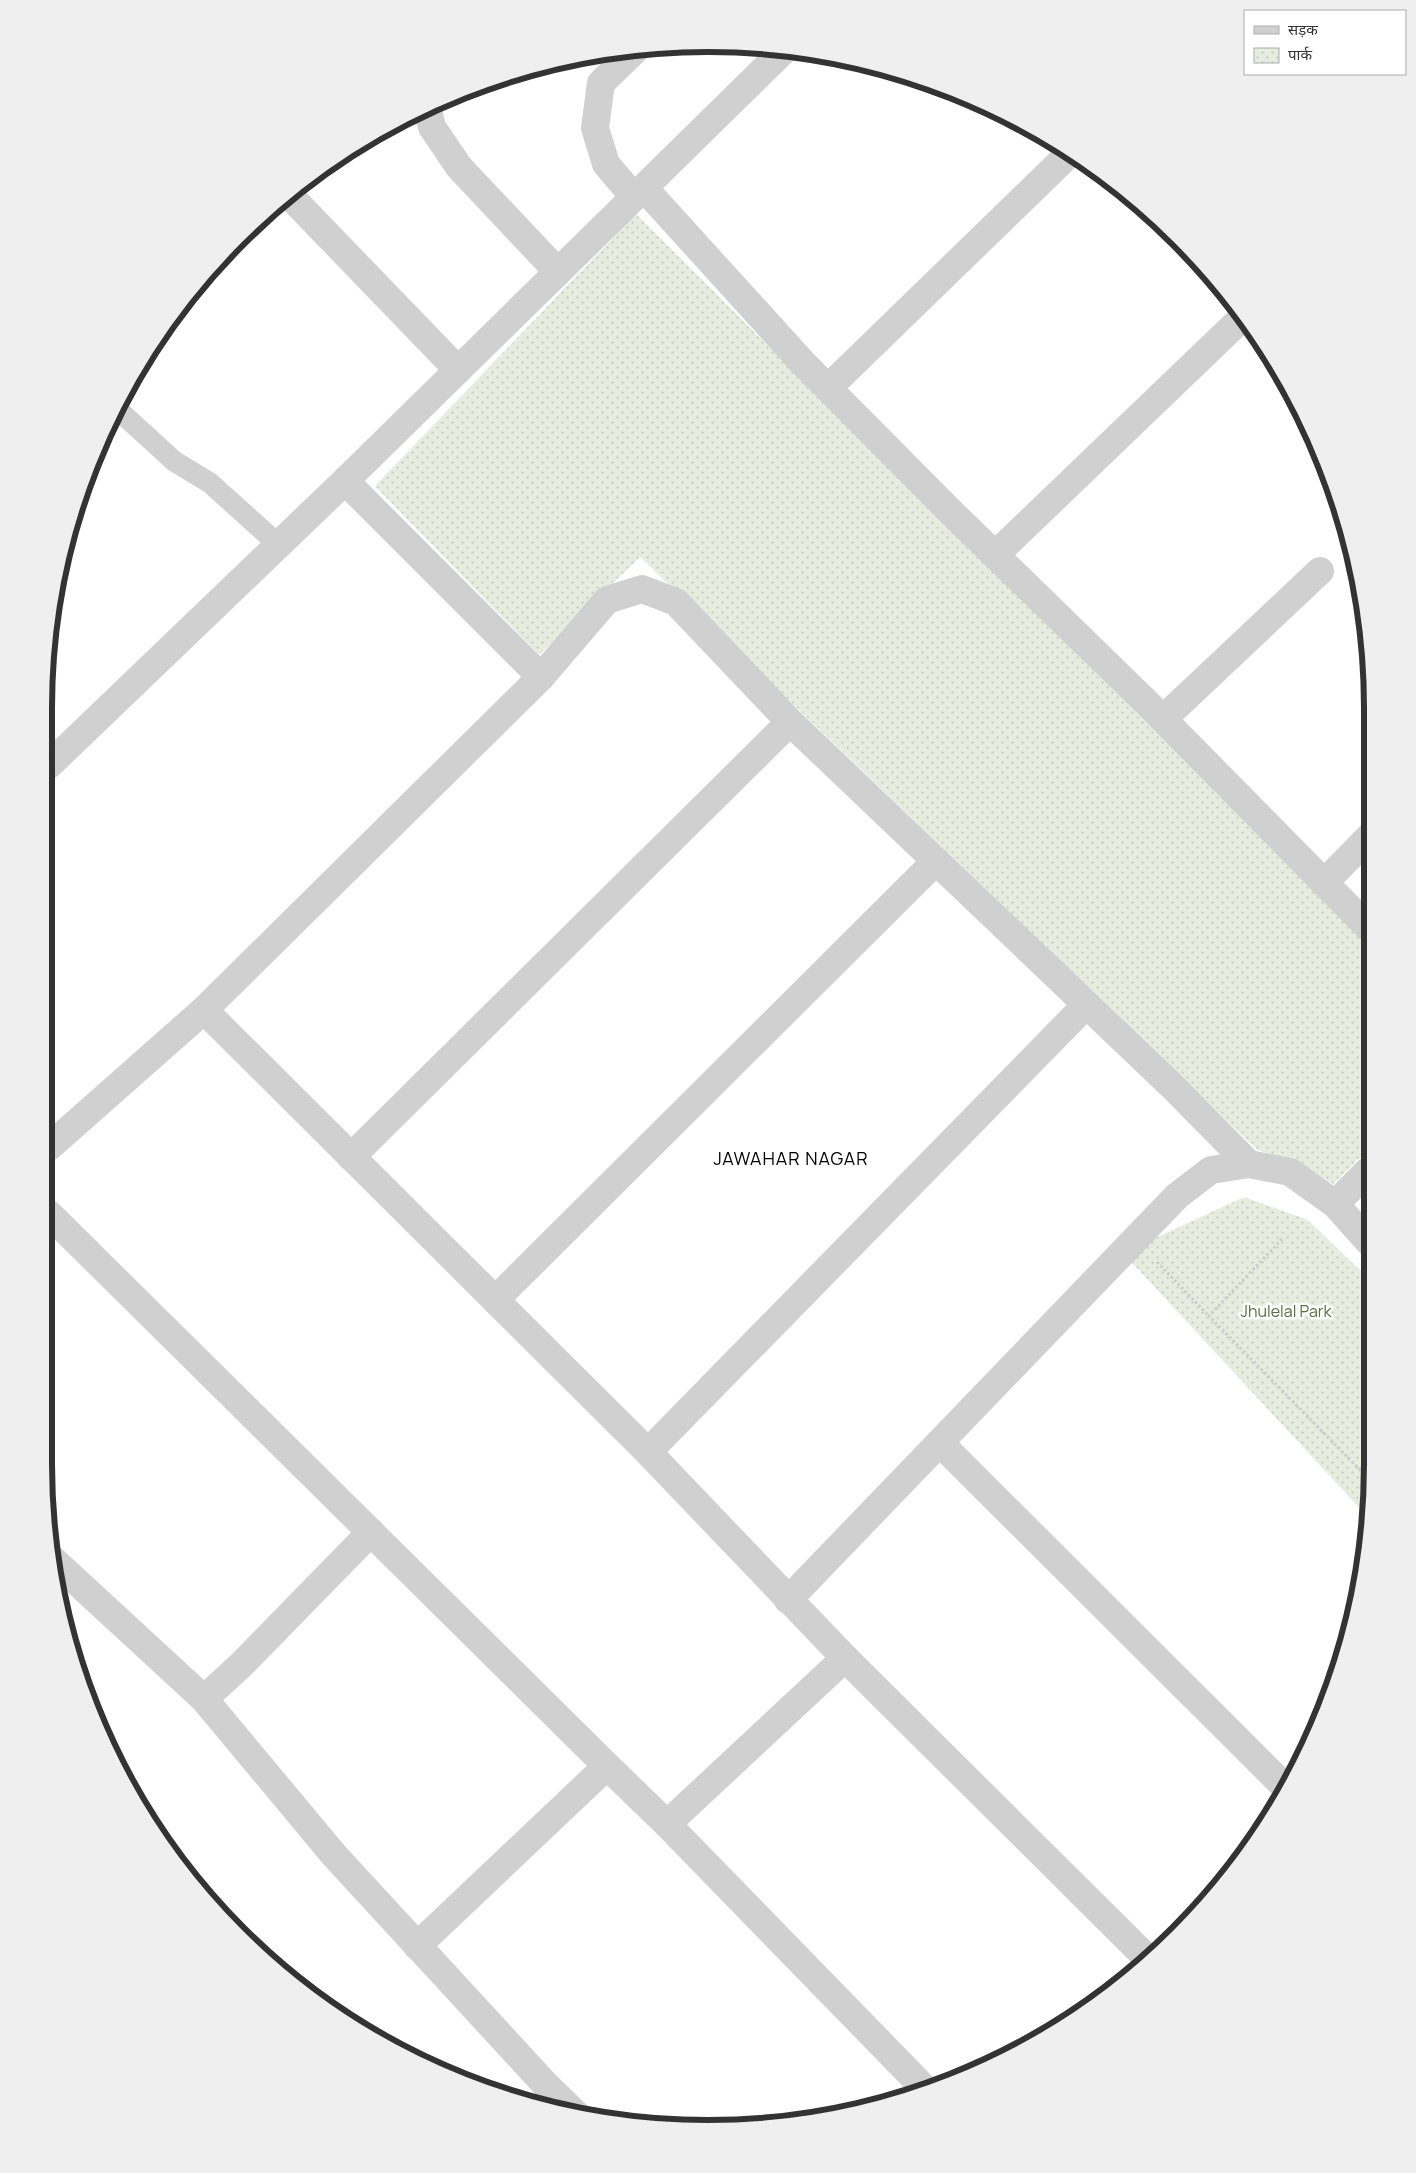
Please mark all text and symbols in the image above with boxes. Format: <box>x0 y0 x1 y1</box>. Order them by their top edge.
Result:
legend <box>1244 10 1406 75</box>
text: सड़क <box>1288 19 1318 40</box>
text: पार्क <box>1288 44 1312 65</box>
district label: JAWAHAR NAGAR <box>713 1146 869 1170</box>
park label: Jhulelal Park <box>1241 1300 1333 1322</box>

